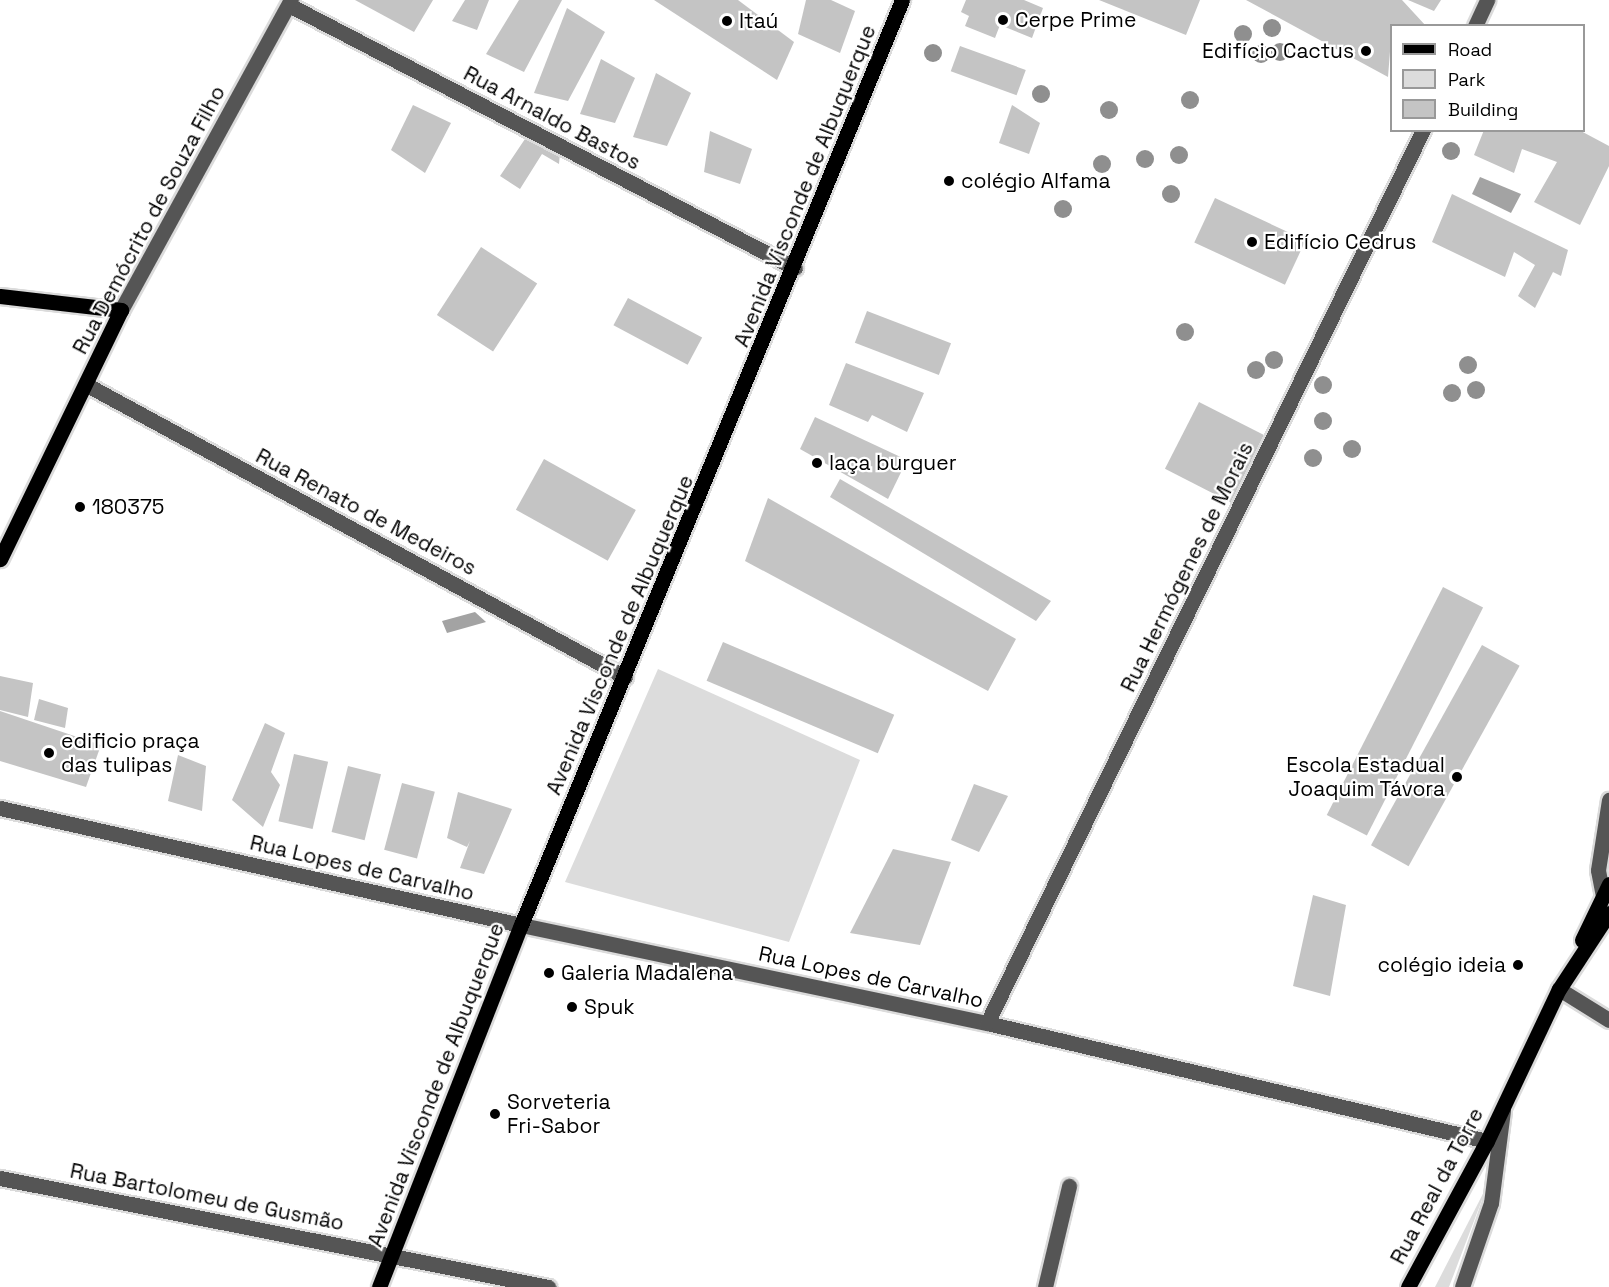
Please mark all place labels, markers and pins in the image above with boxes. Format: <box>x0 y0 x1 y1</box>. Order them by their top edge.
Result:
place label: Cerpe Prime <box>1015 7 1136 33</box>
place label: Itaú <box>739 8 778 34</box>
marker: Cerpe Prime <box>996 13 1010 27</box>
marker: Itaú <box>720 14 734 28</box>
place label: Edifício Cactus <box>1202 38 1354 64</box>
marker: Edifício Cactus <box>1359 44 1373 58</box>
place label: colégio Alfama <box>961 168 1111 194</box>
marker: colégio Alfama <box>942 174 956 188</box>
place label: Edifício Cedrus <box>1264 229 1416 255</box>
marker: Edifício Cedrus <box>1245 235 1259 249</box>
place label: laça burguer <box>829 450 957 476</box>
marker: laça burguer <box>810 456 824 470</box>
place label: 180375 <box>92 494 164 520</box>
marker: 180375 <box>73 500 87 514</box>
place label: edificio praça das tulipas <box>61 728 200 778</box>
marker: edificio praça das tulipas <box>42 746 56 760</box>
place label: Escola Estadual Joaquim Távora <box>1286 752 1445 802</box>
marker: Escola Estadual Joaquim Távora <box>1450 770 1464 784</box>
place label: colégio ideia <box>1378 952 1506 978</box>
marker: colégio ideia <box>1511 958 1525 972</box>
place label: Galeria Madalena <box>561 960 733 986</box>
marker: Galeria Madalena <box>542 966 556 980</box>
place label: Spuk <box>584 994 635 1020</box>
marker: Spuk <box>565 1000 579 1014</box>
place label: Sorveteria Fri-Sabor <box>507 1089 611 1139</box>
marker: Sorveteria Fri-Sabor <box>488 1107 502 1121</box>

